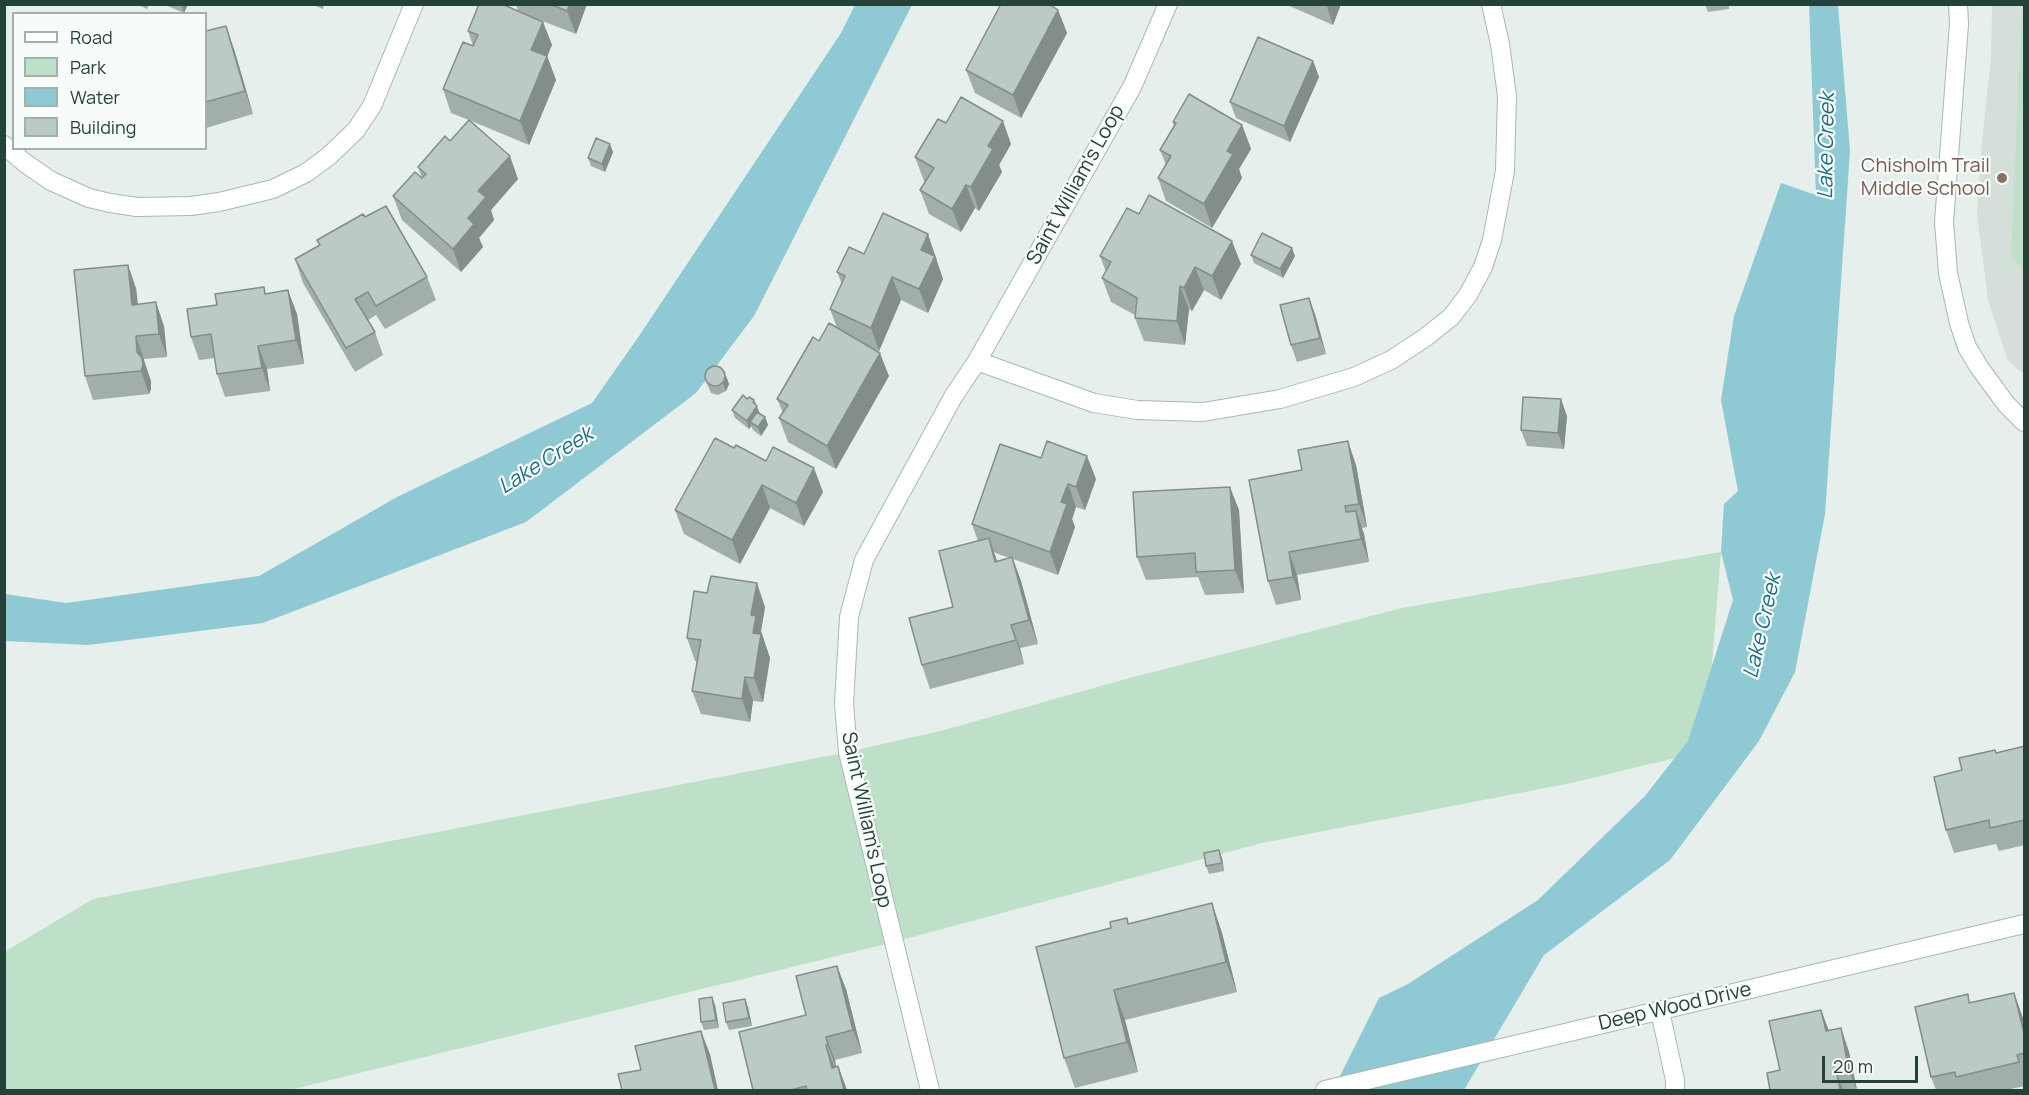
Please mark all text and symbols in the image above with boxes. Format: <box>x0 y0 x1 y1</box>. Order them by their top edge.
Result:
legend <box>12 12 207 150</box>
text: Road <box>70 25 113 49</box>
text: Park <box>70 55 106 79</box>
text: Water <box>70 85 120 109</box>
water label: Lake Creek <box>1813 93 1841 199</box>
street label: Saint William's Loop <box>1022 101 1130 269</box>
text: Building <box>70 115 136 139</box>
place label: Chisholm Trail Middle School <box>1861 154 1990 201</box>
marker: Chisholm Trail Middle School <box>1995 171 2009 185</box>
water label: Lake Creek <box>494 422 598 500</box>
water label: Lake Creek <box>1739 571 1787 681</box>
street label: Saint William's Loop <box>836 730 896 910</box>
street label: Deep Wood Drive <box>1596 978 1754 1036</box>
scale bar <box>1825 1044 1921 1082</box>
text: 20 m <box>1833 1054 1873 1078</box>

